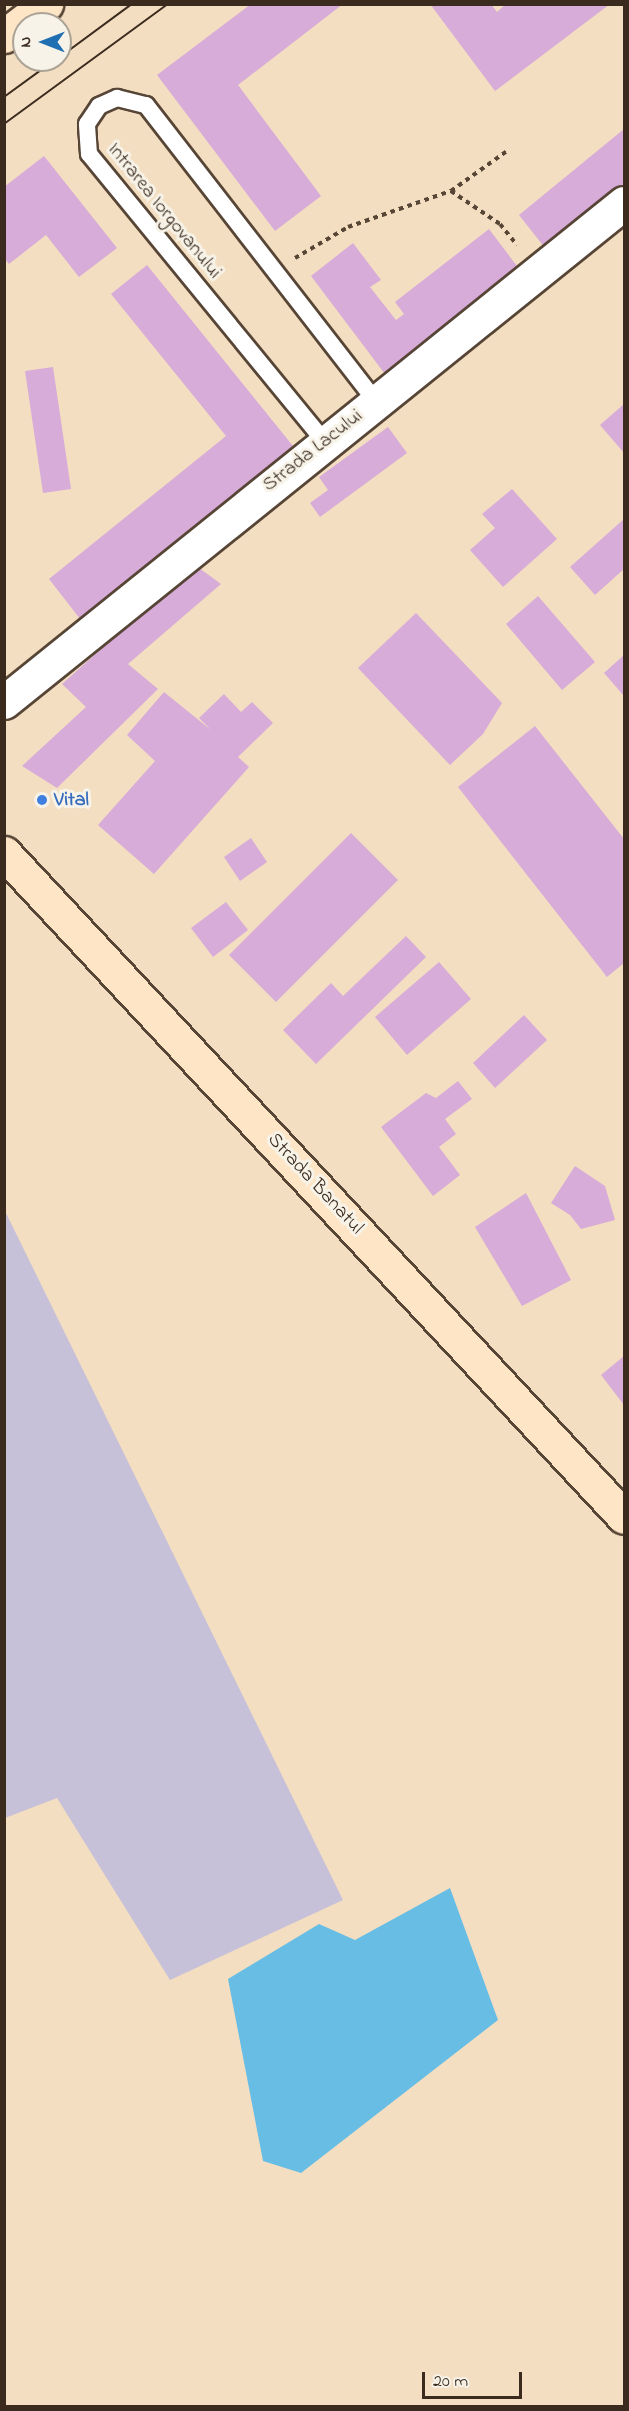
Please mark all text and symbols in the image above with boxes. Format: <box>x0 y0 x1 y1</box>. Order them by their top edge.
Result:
north arrow <box>12 12 72 72</box>
text: N <box>14 37 38 47</box>
street label: Intrarea Iorgovanului <box>102 138 226 284</box>
street label: Strada Lacului <box>258 404 368 498</box>
place label: Vital <box>54 788 89 812</box>
marker: Vital <box>35 793 49 807</box>
street label: Strada Banatul <box>262 1128 368 1240</box>
scale bar <box>425 2360 526 2398</box>
text: 20 m <box>433 2369 468 2395</box>

